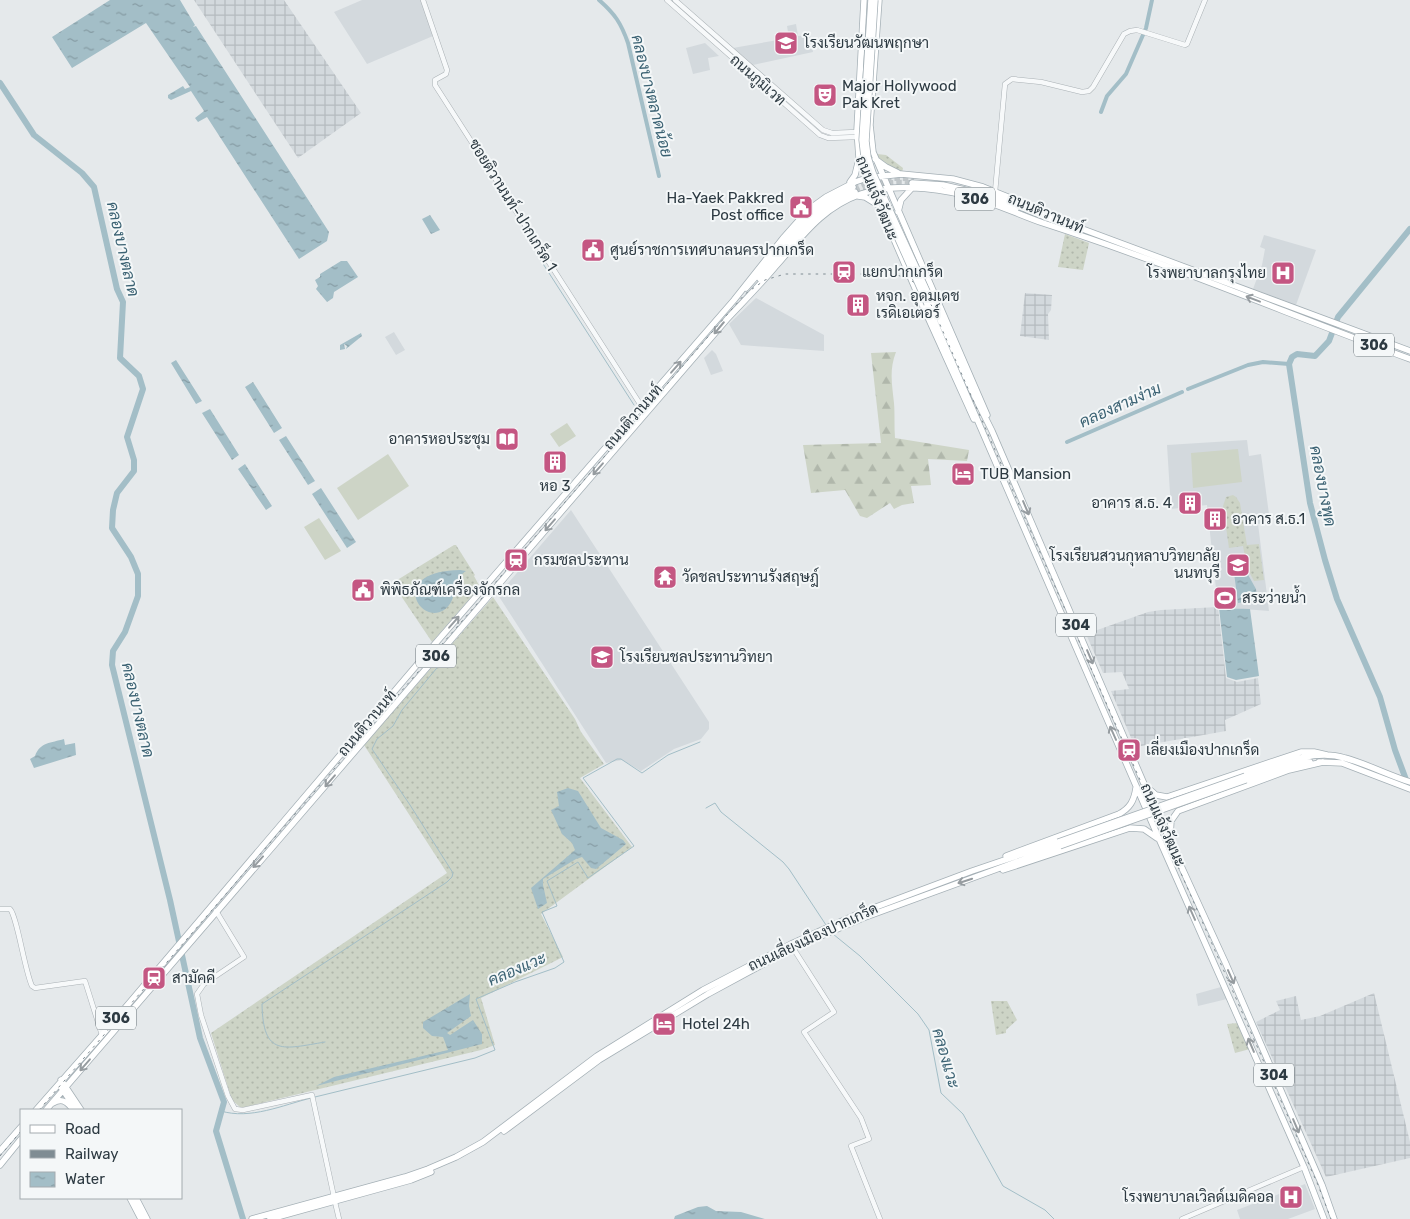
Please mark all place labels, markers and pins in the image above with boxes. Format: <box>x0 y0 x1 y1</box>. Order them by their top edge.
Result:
school or university icon: โรงเรียนวัฒนพฤกษา <box>773 30 799 56</box>
place label: โรงเรียนวัฒนพฤกษา <box>803 33 929 52</box>
place label: Major Hollywood Pak Kret <box>842 77 957 112</box>
theatre icon: Major Hollywood Pak Kret <box>812 82 838 108</box>
place label: Ha-Yaek Pakkred Post office <box>666 189 784 224</box>
public building icon: Ha-Yaek Pakkred Post office <box>788 194 814 220</box>
public building icon: ศูนย์ราชการเทศบาลนครปากเกร็ด <box>580 237 606 263</box>
place label: ศูนย์ราชการเทศบาลนครปากเกร็ด <box>610 239 814 260</box>
station icon: แยกปากเกร็ด <box>831 259 857 285</box>
hospital icon: โรงพยาบาลกรุงไทย <box>1270 260 1296 286</box>
place label: แยกปากเกร็ด <box>862 261 943 281</box>
place label: โรงพยาบาลกรุงไทย <box>1146 263 1266 284</box>
place label: หจก. อุดมเดช เรดิเอเตอร์ <box>876 287 960 322</box>
building icon: หจก. อุดมเดช เรดิเอเตอร์ <box>845 292 871 318</box>
library icon: อาคารหอประชุม <box>494 426 520 452</box>
place label: อาคารหอประชุม <box>389 430 490 450</box>
building icon: หอ 3 <box>542 449 568 475</box>
hotel icon: TUB Mansion <box>950 461 976 487</box>
place label: TUB Mansion <box>980 465 1071 483</box>
place label: หอ 3 <box>539 477 571 495</box>
building icon: อาคาร ส.ธ. 4 <box>1177 490 1203 516</box>
place label: อาคาร ส.ธ. 4 <box>1091 494 1172 512</box>
building icon: อาคาร ส.ธ.1 <box>1202 506 1228 532</box>
place label: อาคาร ส.ธ.1 <box>1232 510 1305 528</box>
place label: โรงเรียนสวนกุหลาบวิทยาลัย นนทบุรี <box>1049 546 1220 584</box>
station icon: กรมชลประทาน <box>503 547 529 573</box>
place label: กรมชลประทาน <box>534 551 629 569</box>
school or university icon: โรงเรียนสวนกุหลาบวิทยาลัย นนทบุรี <box>1225 552 1251 578</box>
temple icon: วัดชลประทานรังสฤษฎ์ <box>652 564 678 590</box>
place label: วัดชลประทานรังสฤษฎ์ <box>682 567 819 587</box>
place label: พิพิธภัณฑ์เครื่องจักรกล <box>380 575 520 599</box>
public building icon: พิพิธภัณฑ์เครื่องจักรกล <box>350 577 376 603</box>
sports icon: สระว่ายน้ำ <box>1212 585 1238 611</box>
place label: สระว่ายน้ำ <box>1242 585 1306 607</box>
school or university icon: โรงเรียนชลประทานวิทยา <box>589 644 615 670</box>
place label: โรงเรียนชลประทานวิทยา <box>619 647 773 666</box>
place label: เลี่ยงเมืองปากเกร็ด <box>1146 735 1259 759</box>
station icon: เลี่ยงเมืองปากเกร็ด <box>1116 737 1142 763</box>
station icon: สามัคคี <box>141 965 167 991</box>
place label: สามัคคี <box>172 968 215 987</box>
hotel icon: Hotel 24h <box>651 1011 677 1037</box>
place label: Hotel 24h <box>682 1015 750 1033</box>
hospital icon: โรงพยาบาลเวิลด์เมดิคอล <box>1278 1184 1304 1210</box>
place label: โรงพยาบาลเวิลด์เมดิคอล <box>1122 1187 1274 1206</box>

